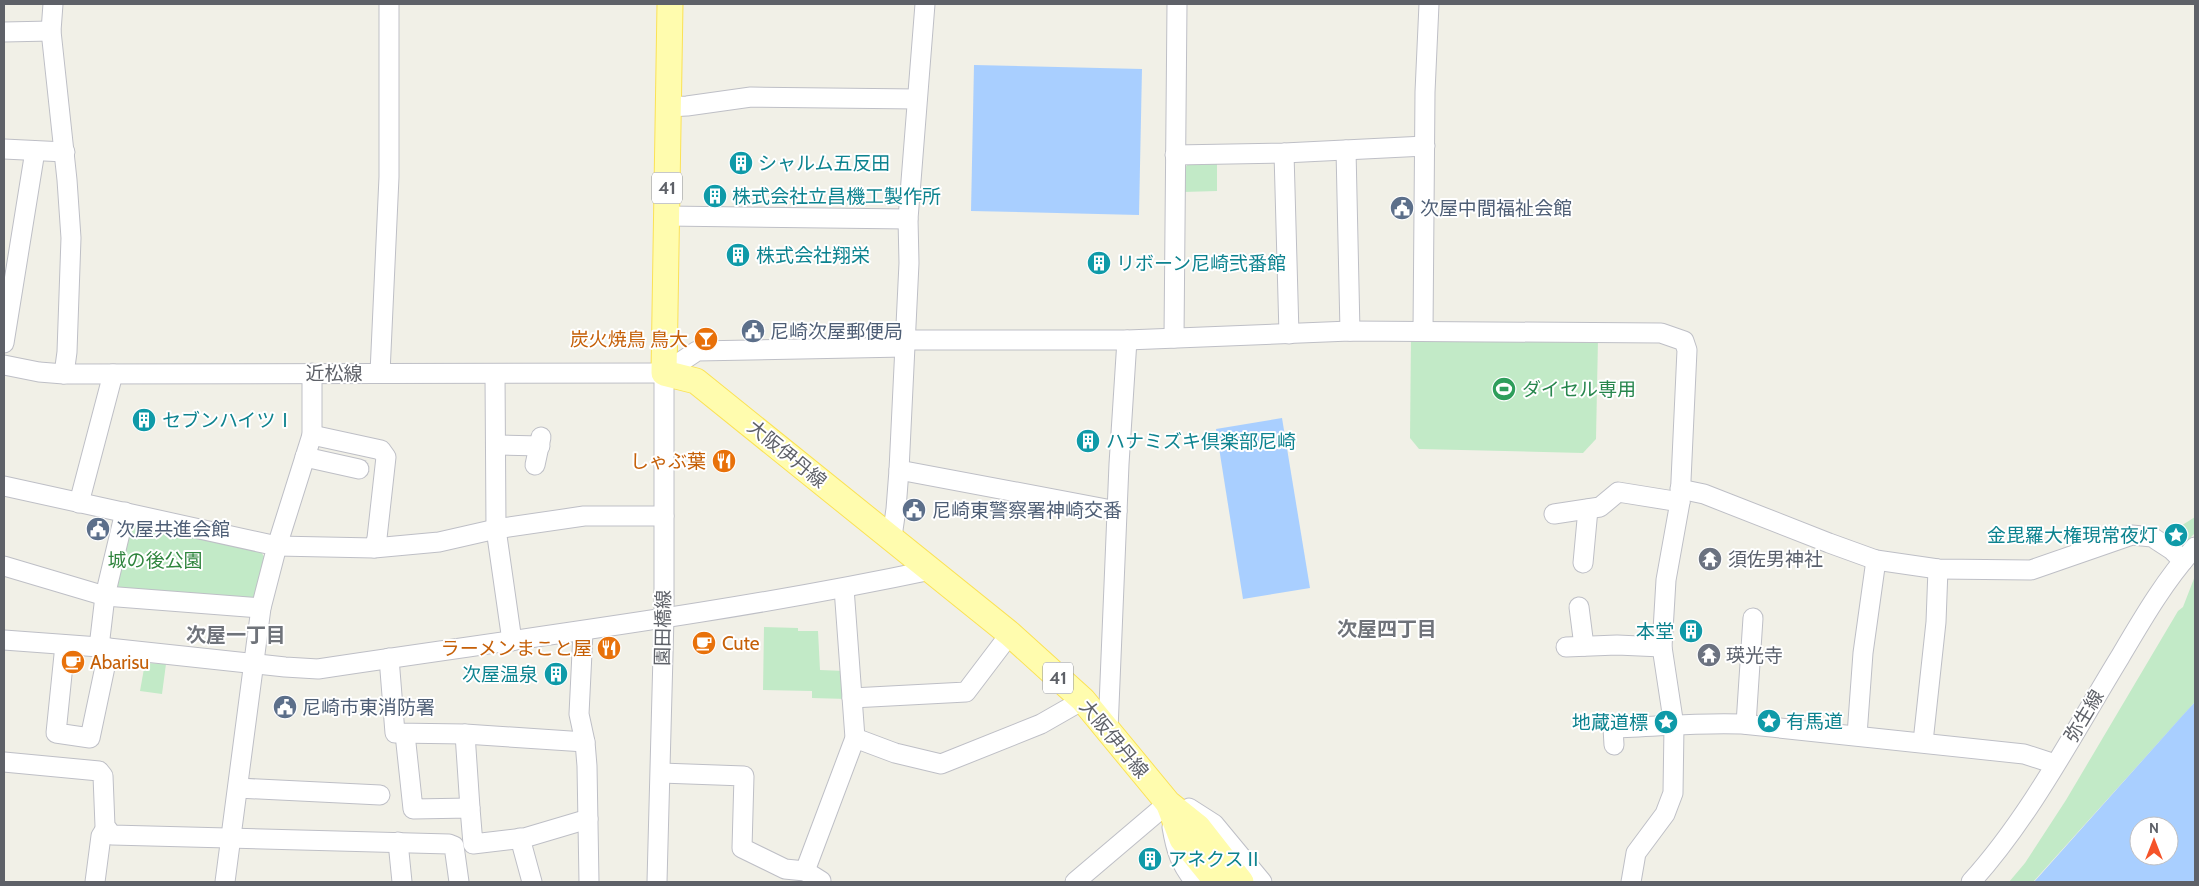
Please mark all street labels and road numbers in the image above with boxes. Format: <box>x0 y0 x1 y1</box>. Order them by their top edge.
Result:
road number: 41 <box>652 172 682 204</box>
street label: 近松線 <box>305 362 363 385</box>
street label: 大阪伊丹線 <box>743 415 831 493</box>
street label: 園田橋線 <box>651 590 675 666</box>
road number: 41 <box>1043 662 1073 694</box>
street label: 弥生線 <box>2059 686 2109 746</box>
street label: 大阪伊丹線 <box>1075 695 1153 783</box>

